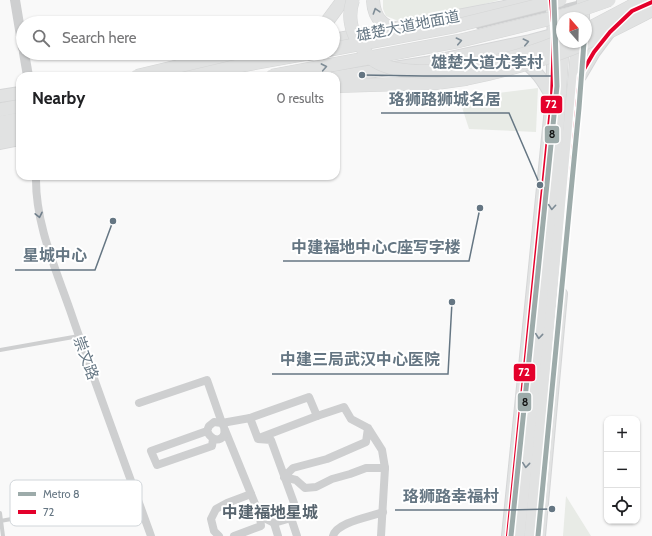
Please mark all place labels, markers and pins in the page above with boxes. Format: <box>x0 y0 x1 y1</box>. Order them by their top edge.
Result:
callout: 雄楚大道尤李村 <box>423 48 551 76</box>
callout: 珞狮路狮城名居 <box>381 85 509 113</box>
callout: 中建福地中心C座写字楼 <box>283 233 469 261</box>
callout: 星城中心 <box>15 242 95 270</box>
callout: 中建三局武汉中心医院 <box>272 346 448 374</box>
callout: 珞狮路幸福村 <box>395 482 507 510</box>

